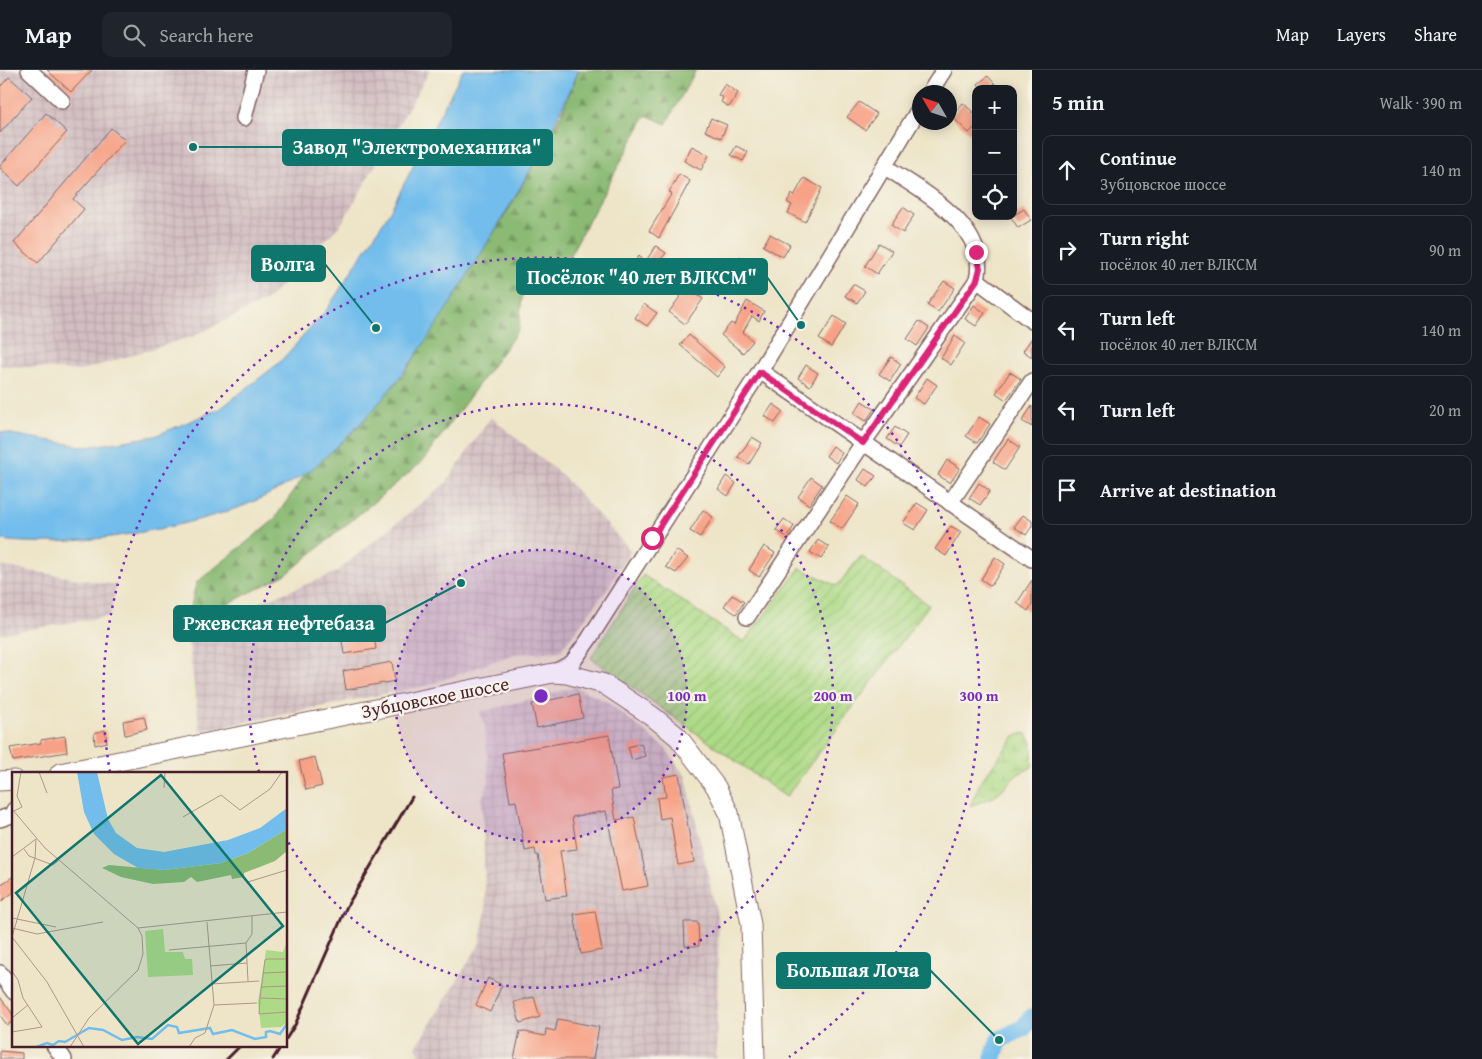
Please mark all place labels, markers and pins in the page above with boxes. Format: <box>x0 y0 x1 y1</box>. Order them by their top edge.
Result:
callout: Завод "Электромеханика" <box>283 130 552 165</box>
callout: Волга <box>252 246 325 281</box>
callout: Посёлок "40 лет ВЛКСМ" <box>517 259 767 294</box>
callout: Ржевская нефтебаза <box>174 606 385 641</box>
centre of rings <box>532 687 550 705</box>
callout: Большая Лоча <box>777 953 930 988</box>

